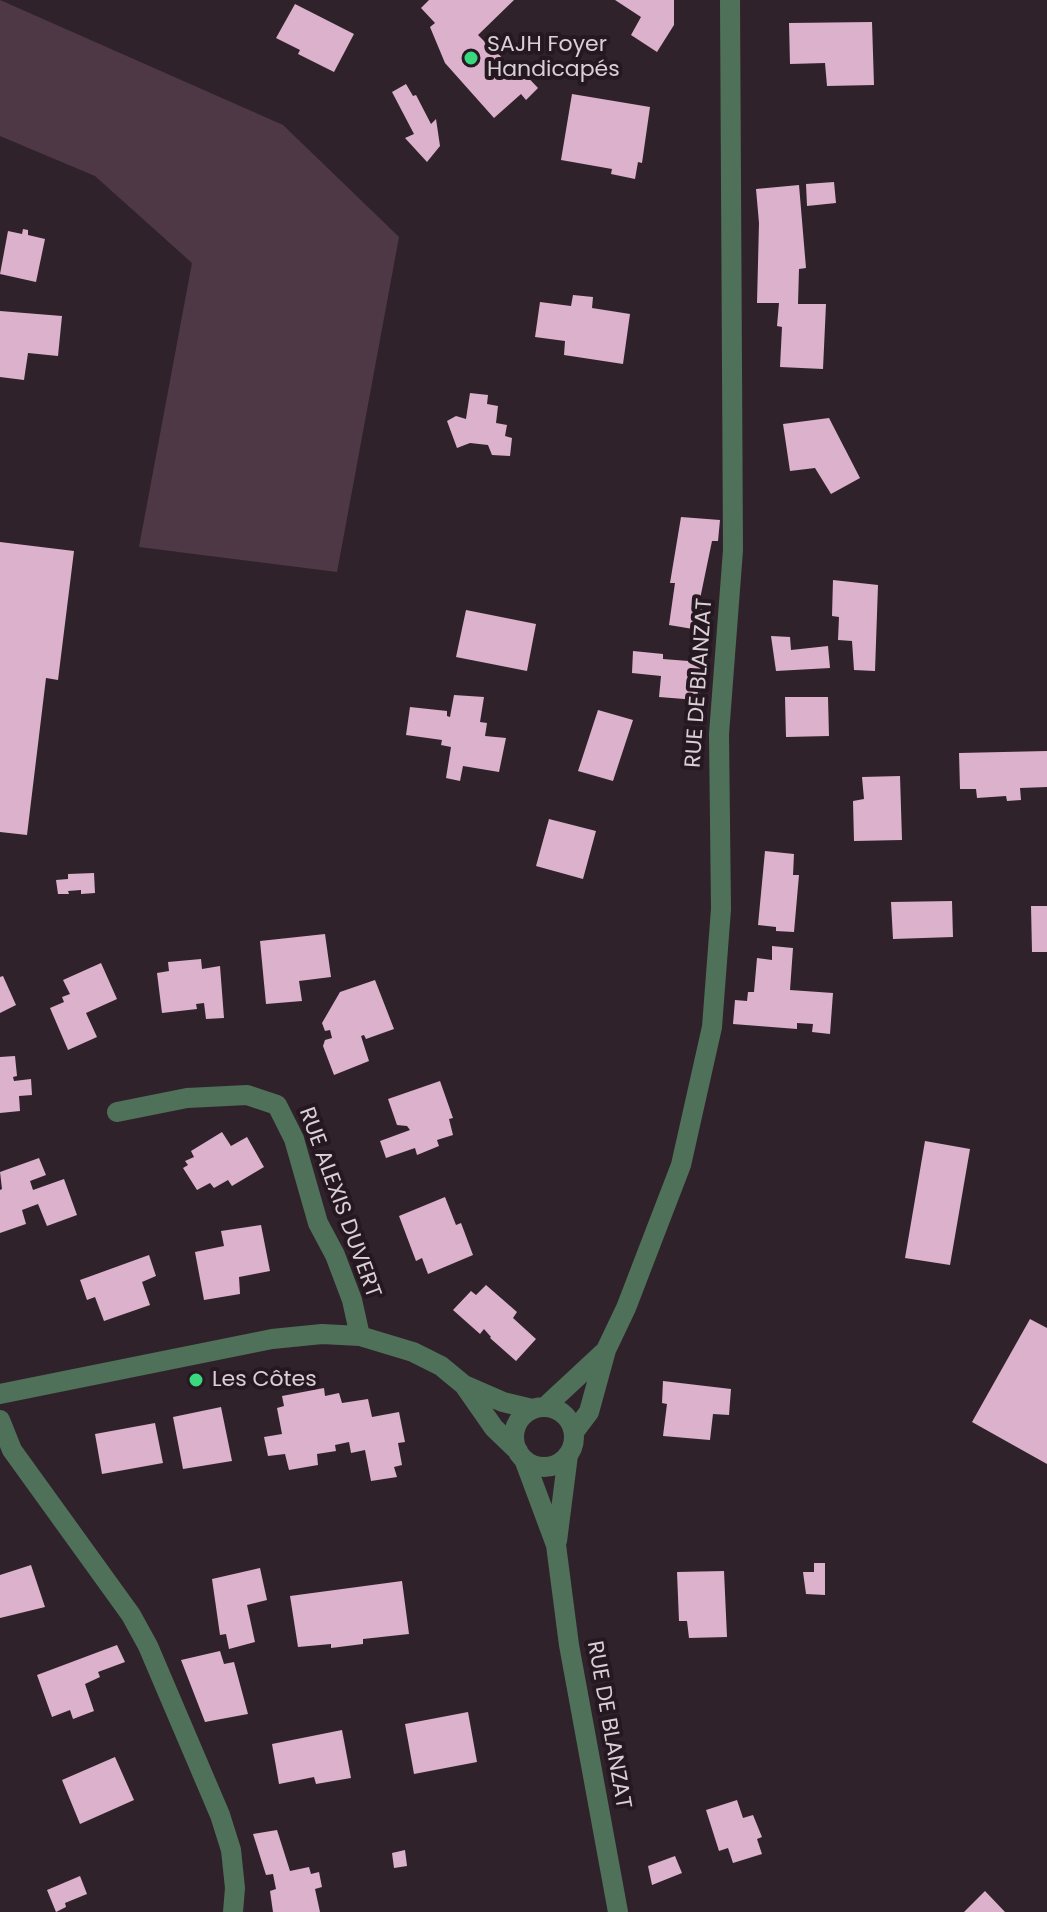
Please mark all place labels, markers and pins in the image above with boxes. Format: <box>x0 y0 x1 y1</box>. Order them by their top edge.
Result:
place label: SAJH Foyer Handicapés <box>487 32 620 84</box>
marker: SAJH Foyer Handicapés <box>462 49 480 67</box>
place label: Les Côtes <box>212 1367 317 1393</box>
marker: Les Côtes <box>187 1371 205 1389</box>

